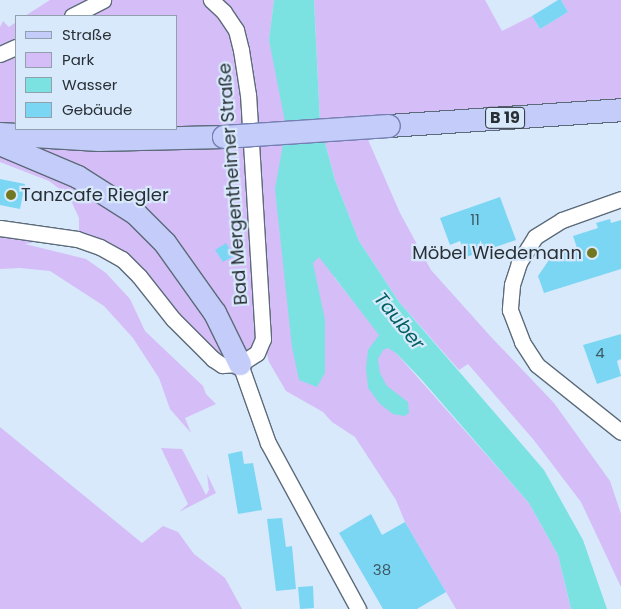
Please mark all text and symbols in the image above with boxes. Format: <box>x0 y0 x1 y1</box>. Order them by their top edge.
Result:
legend <box>15 15 178 130</box>
text: Straße <box>62 24 112 45</box>
text: Park <box>62 49 94 70</box>
street label: Bad Mergentheimer Straße <box>214 62 252 306</box>
text: Wasser <box>62 74 117 95</box>
text: Gebäude <box>62 99 132 120</box>
road number: B 19 <box>485 105 525 132</box>
place label: Tanzcafe Riegler <box>21 184 169 206</box>
marker: Tanzcafe Riegler <box>5 189 17 201</box>
house number: 11 <box>470 211 480 229</box>
place label: Möbel Wiedemann <box>412 242 582 264</box>
marker: Möbel Wiedemann <box>586 247 598 259</box>
water label: Tauber <box>369 288 429 354</box>
house number: 4 <box>595 344 605 362</box>
house number: 38 <box>373 561 391 579</box>

